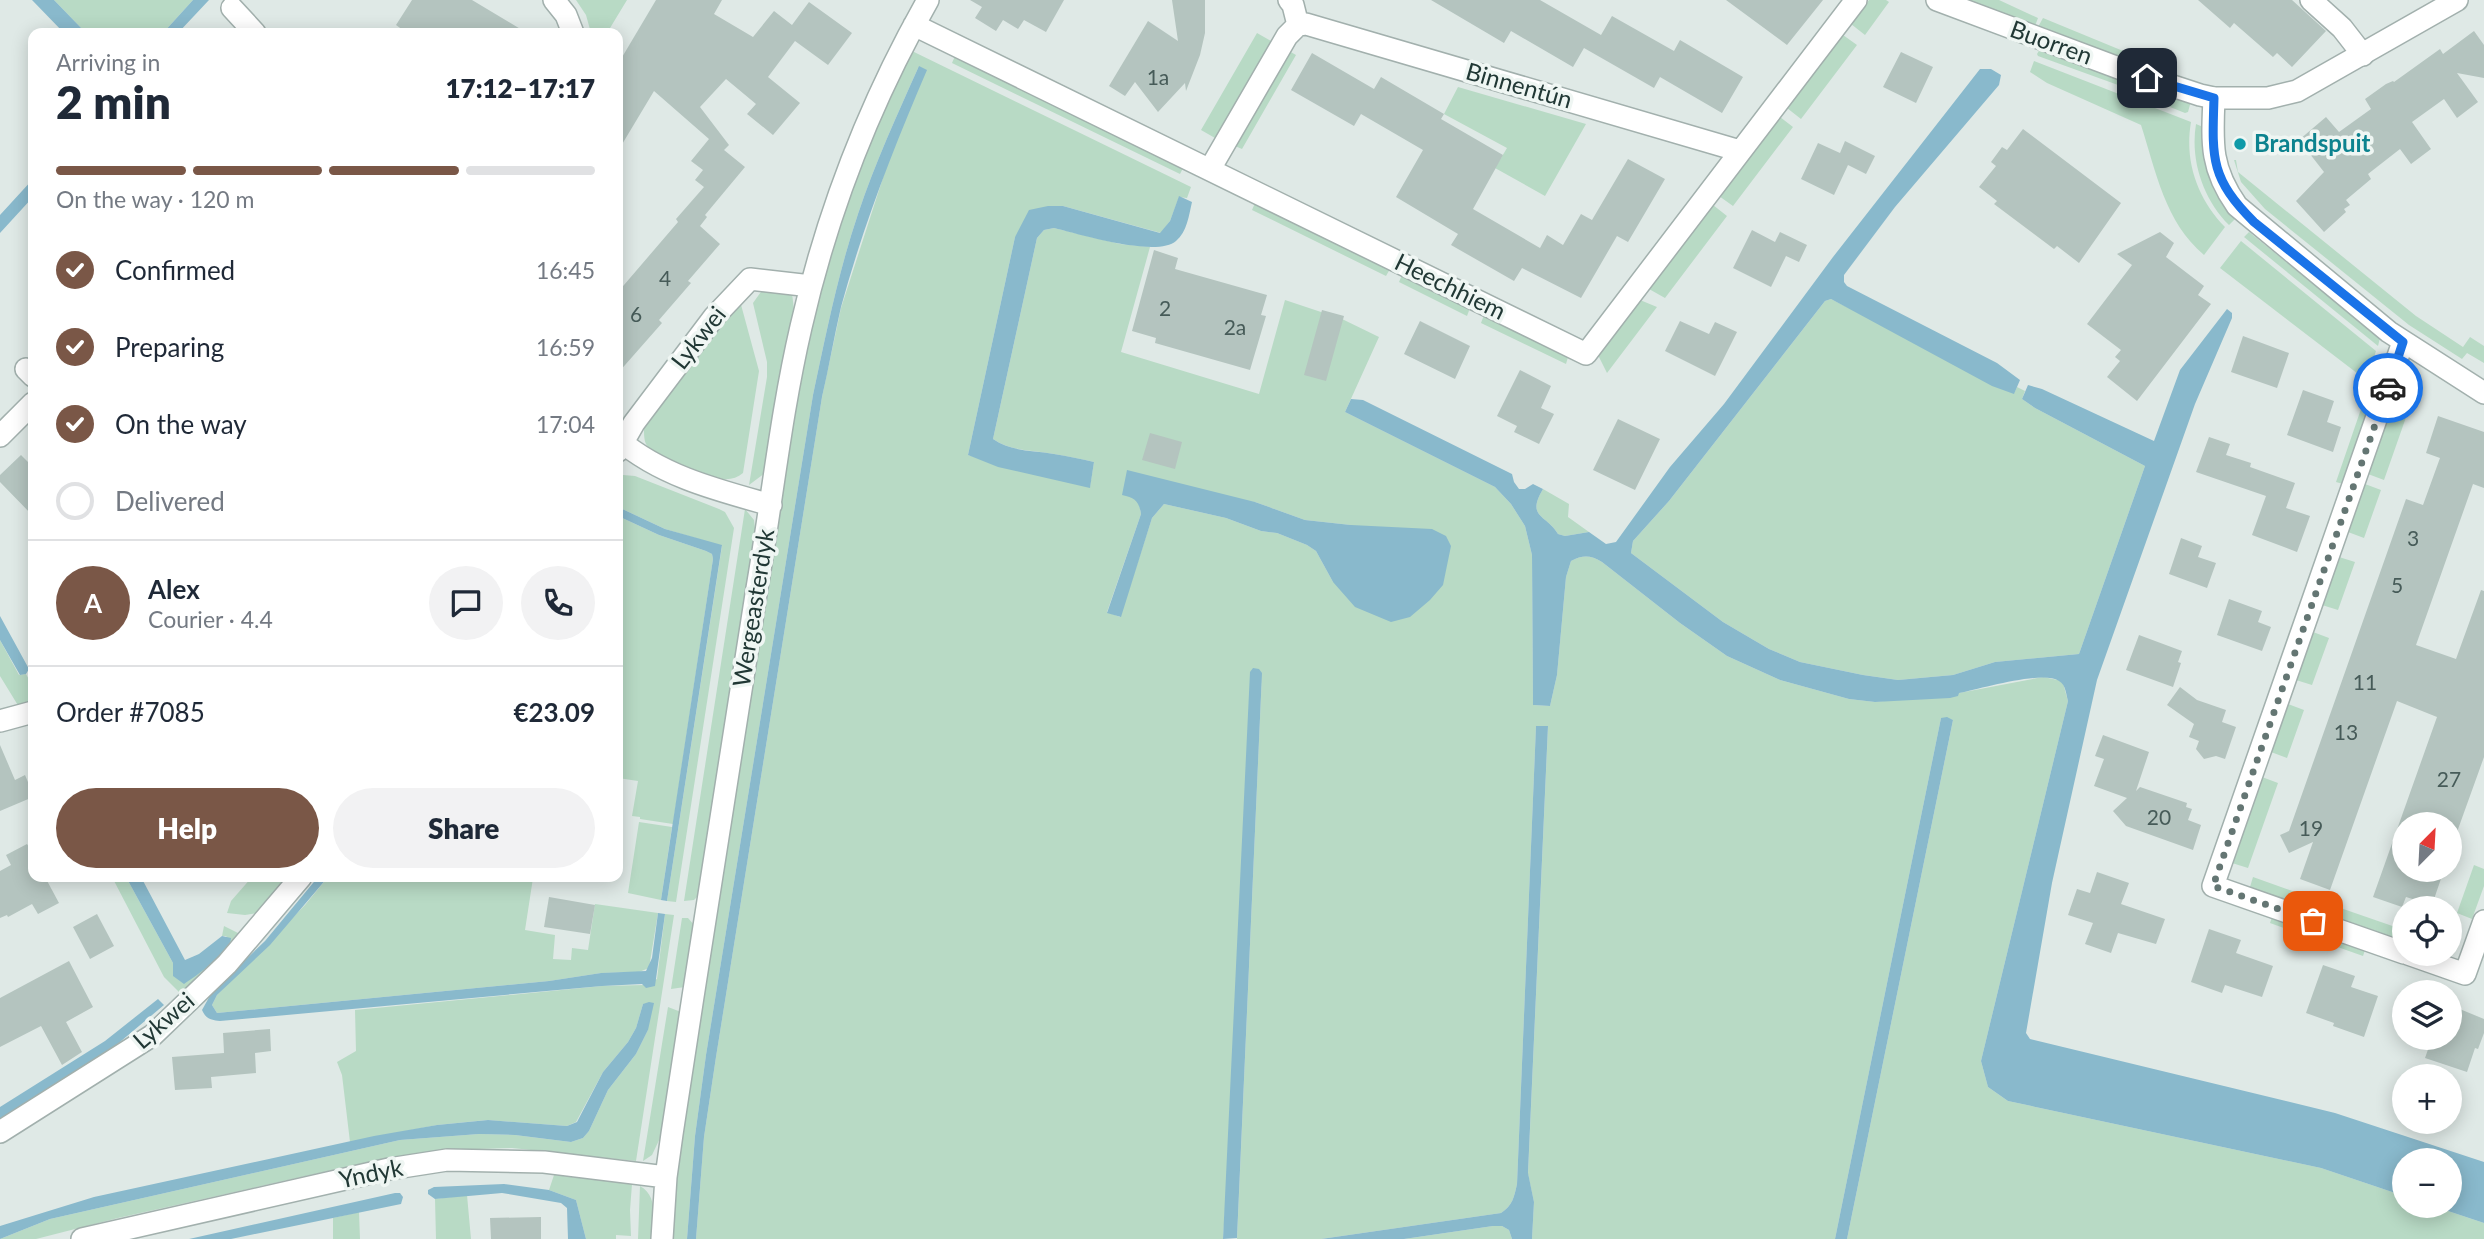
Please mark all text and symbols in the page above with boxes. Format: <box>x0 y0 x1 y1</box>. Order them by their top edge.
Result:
street label: Buorren <box>2006 13 2097 70</box>
text: Arriving in <box>56 48 160 76</box>
pin <box>2117 48 2177 108</box>
street label: Binnentún <box>1463 56 1576 114</box>
icon: home <box>2128 59 2166 97</box>
house number: 1a <box>1147 64 1169 89</box>
text: 17:12–17:17 <box>445 72 595 104</box>
text: 2 min <box>56 74 171 129</box>
place label: Brandspuit <box>2254 128 2371 157</box>
marker: Brandspuit <box>2232 136 2248 152</box>
text: On the way · 120 m <box>56 185 255 213</box>
street label: Heechhiem <box>1390 246 1511 325</box>
icon: check <box>56 251 94 289</box>
text: Confirmed <box>115 254 235 286</box>
text: 16:45 <box>536 256 595 284</box>
house number: 4 <box>659 265 671 290</box>
house number: 2 <box>1159 295 1171 320</box>
street label: Lykwei <box>664 300 731 374</box>
house number: 6 <box>630 301 642 326</box>
house number: 2a <box>1224 314 1246 339</box>
icon: check <box>56 328 94 366</box>
text: Preparing <box>115 331 224 363</box>
text: 16:59 <box>536 333 595 361</box>
courier <box>2353 353 2423 423</box>
icon: car <box>2369 369 2407 407</box>
icon: check <box>56 405 94 443</box>
text: On the way <box>115 408 247 440</box>
text: 17:04 <box>536 410 595 438</box>
text: Delivered <box>115 485 225 517</box>
house number: 3 <box>2407 525 2419 550</box>
street label: Wergeasterdyk <box>726 526 779 689</box>
button: chat <box>429 566 503 640</box>
button: phone <box>521 566 595 640</box>
house number: 5 <box>2391 572 2403 597</box>
text: Alex <box>148 573 200 605</box>
text: A <box>84 587 102 619</box>
text: Courier · 4.4 <box>148 605 273 633</box>
house number: 11 <box>2353 669 2377 694</box>
text: Order #7085 <box>56 696 205 728</box>
text: €23.09 <box>513 696 595 728</box>
house number: 13 <box>2334 719 2358 744</box>
house number: 27 <box>2437 766 2461 791</box>
button: Help <box>56 788 319 868</box>
button: Share <box>333 788 595 868</box>
house number: 20 <box>2147 804 2171 829</box>
north arrow <box>2392 812 2462 882</box>
map controls <box>2392 812 2462 1218</box>
house number: 19 <box>2299 815 2323 840</box>
pin <box>2283 891 2343 951</box>
button: locate <box>2392 896 2462 966</box>
icon: bag <box>2294 902 2332 940</box>
button: layers <box>2392 980 2462 1050</box>
street label: Lykwei <box>126 985 200 1054</box>
button: + <box>2392 1064 2462 1134</box>
button: − <box>2392 1148 2462 1218</box>
street label: Yndyk <box>336 1151 406 1193</box>

